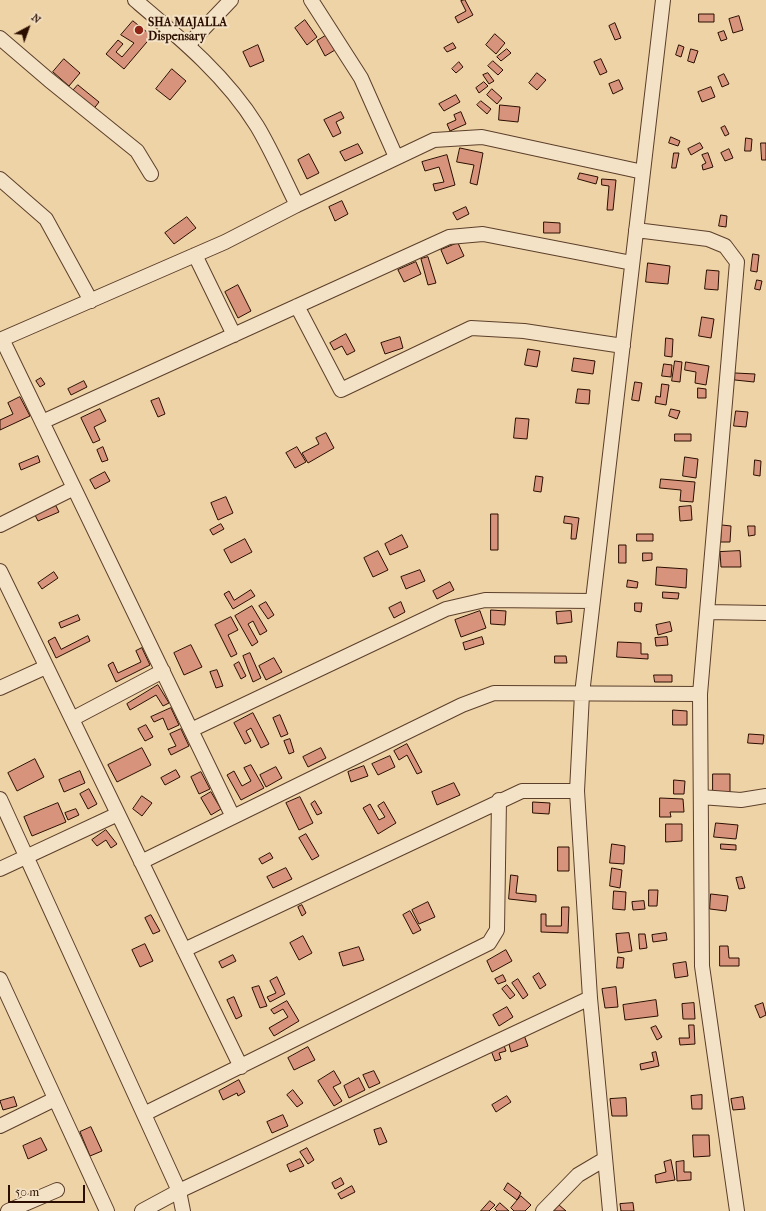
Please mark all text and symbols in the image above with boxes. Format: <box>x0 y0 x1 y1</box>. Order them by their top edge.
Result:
north arrow <box>8 8 48 48</box>
text: N <box>29 11 44 26</box>
place label: SHA MAJALLA Dispensary <box>148 16 227 44</box>
marker: SHA MAJALLA Dispensary <box>133 24 145 36</box>
scale bar <box>10 1177 87 1203</box>
text: 50 m <box>15 1185 39 1199</box>

